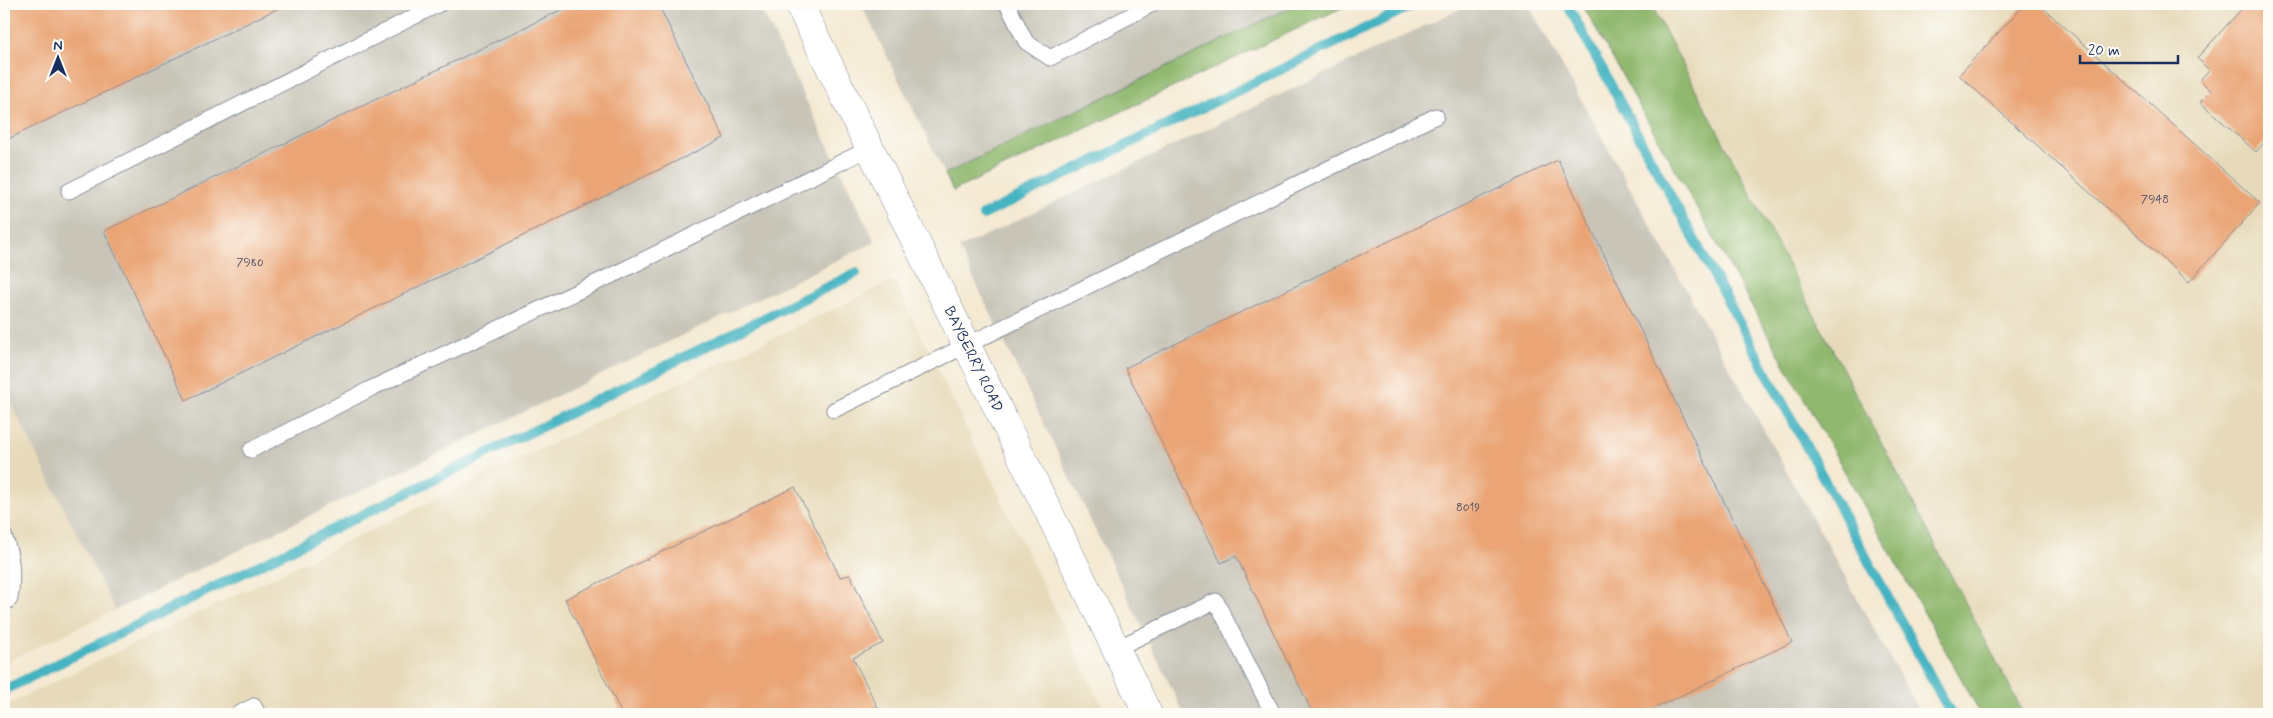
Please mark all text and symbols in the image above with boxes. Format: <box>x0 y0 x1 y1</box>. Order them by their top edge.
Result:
north arrow <box>32 32 82 82</box>
scale bar <box>2080 32 2178 64</box>
text: N <box>53 37 63 55</box>
text: 20 m <box>2088 41 2120 61</box>
house number: 7948 <box>2141 192 2169 208</box>
house number: 7980 <box>236 255 264 271</box>
street label: BAYBERRY ROAD <box>939 303 1007 416</box>
house number: 8019 <box>1456 500 1480 516</box>

